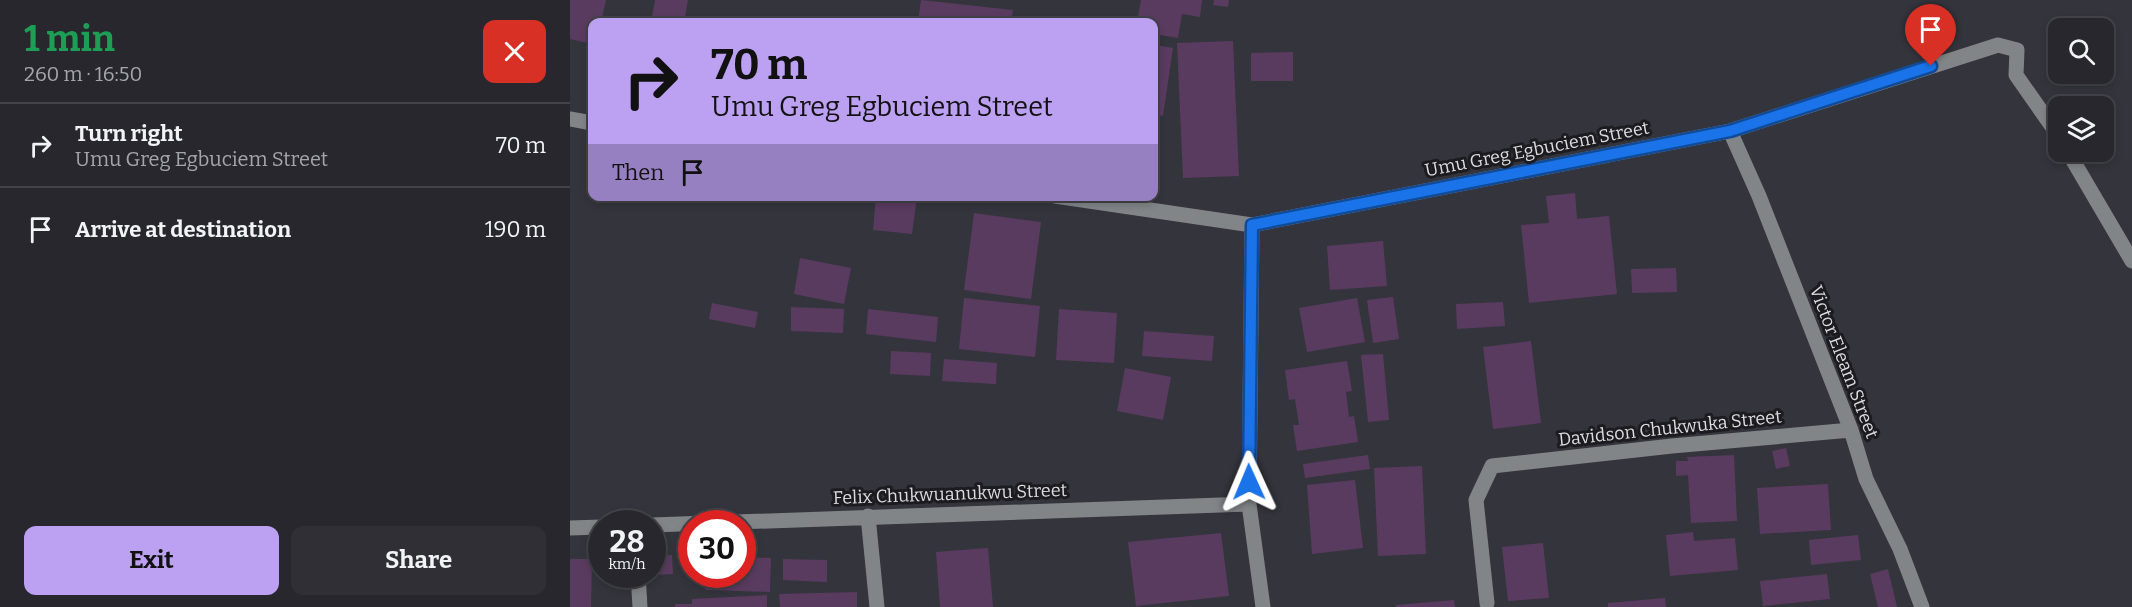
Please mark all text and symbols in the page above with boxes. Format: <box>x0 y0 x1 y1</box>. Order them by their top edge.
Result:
pin <box>1905 4 1956 66</box>
icon: arrive <box>1914 13 1947 46</box>
text: 1 min <box>24 17 115 61</box>
map controls <box>2048 18 2114 162</box>
button: search <box>2048 18 2114 84</box>
button: close <box>483 20 546 83</box>
text: 70 m <box>711 40 807 90</box>
icon: right <box>612 42 690 120</box>
text: 260 m · 16:50 <box>24 62 142 86</box>
text: Umu Greg Egbuciem Street <box>711 91 1053 123</box>
button: layers <box>2048 96 2114 162</box>
street label: Umu Greg Egbuciem Street <box>1423 116 1651 182</box>
text: Turn right <box>75 120 183 147</box>
icon: right <box>24 129 57 162</box>
text: 70 m <box>496 132 546 159</box>
text: Umu Greg Egbuciem Street <box>75 147 328 171</box>
icon: arrive <box>676 156 709 189</box>
text: Then <box>612 159 664 186</box>
icon: arrive <box>24 213 57 246</box>
text: Arrive at destination <box>75 216 291 243</box>
text: 190 m <box>485 216 546 243</box>
street label: Victor Eleam Street <box>1805 283 1883 442</box>
street label: Davidson Chukwuka Street <box>1557 405 1783 451</box>
position arrow <box>1217 450 1281 514</box>
street label: Felix Chukwuanukwu Street <box>833 479 1068 509</box>
speed limit sign: 30 <box>678 510 756 588</box>
text: 28 <box>610 524 644 560</box>
button: Exit <box>24 526 279 595</box>
button: Share <box>291 526 546 595</box>
text: km/h <box>608 555 646 573</box>

